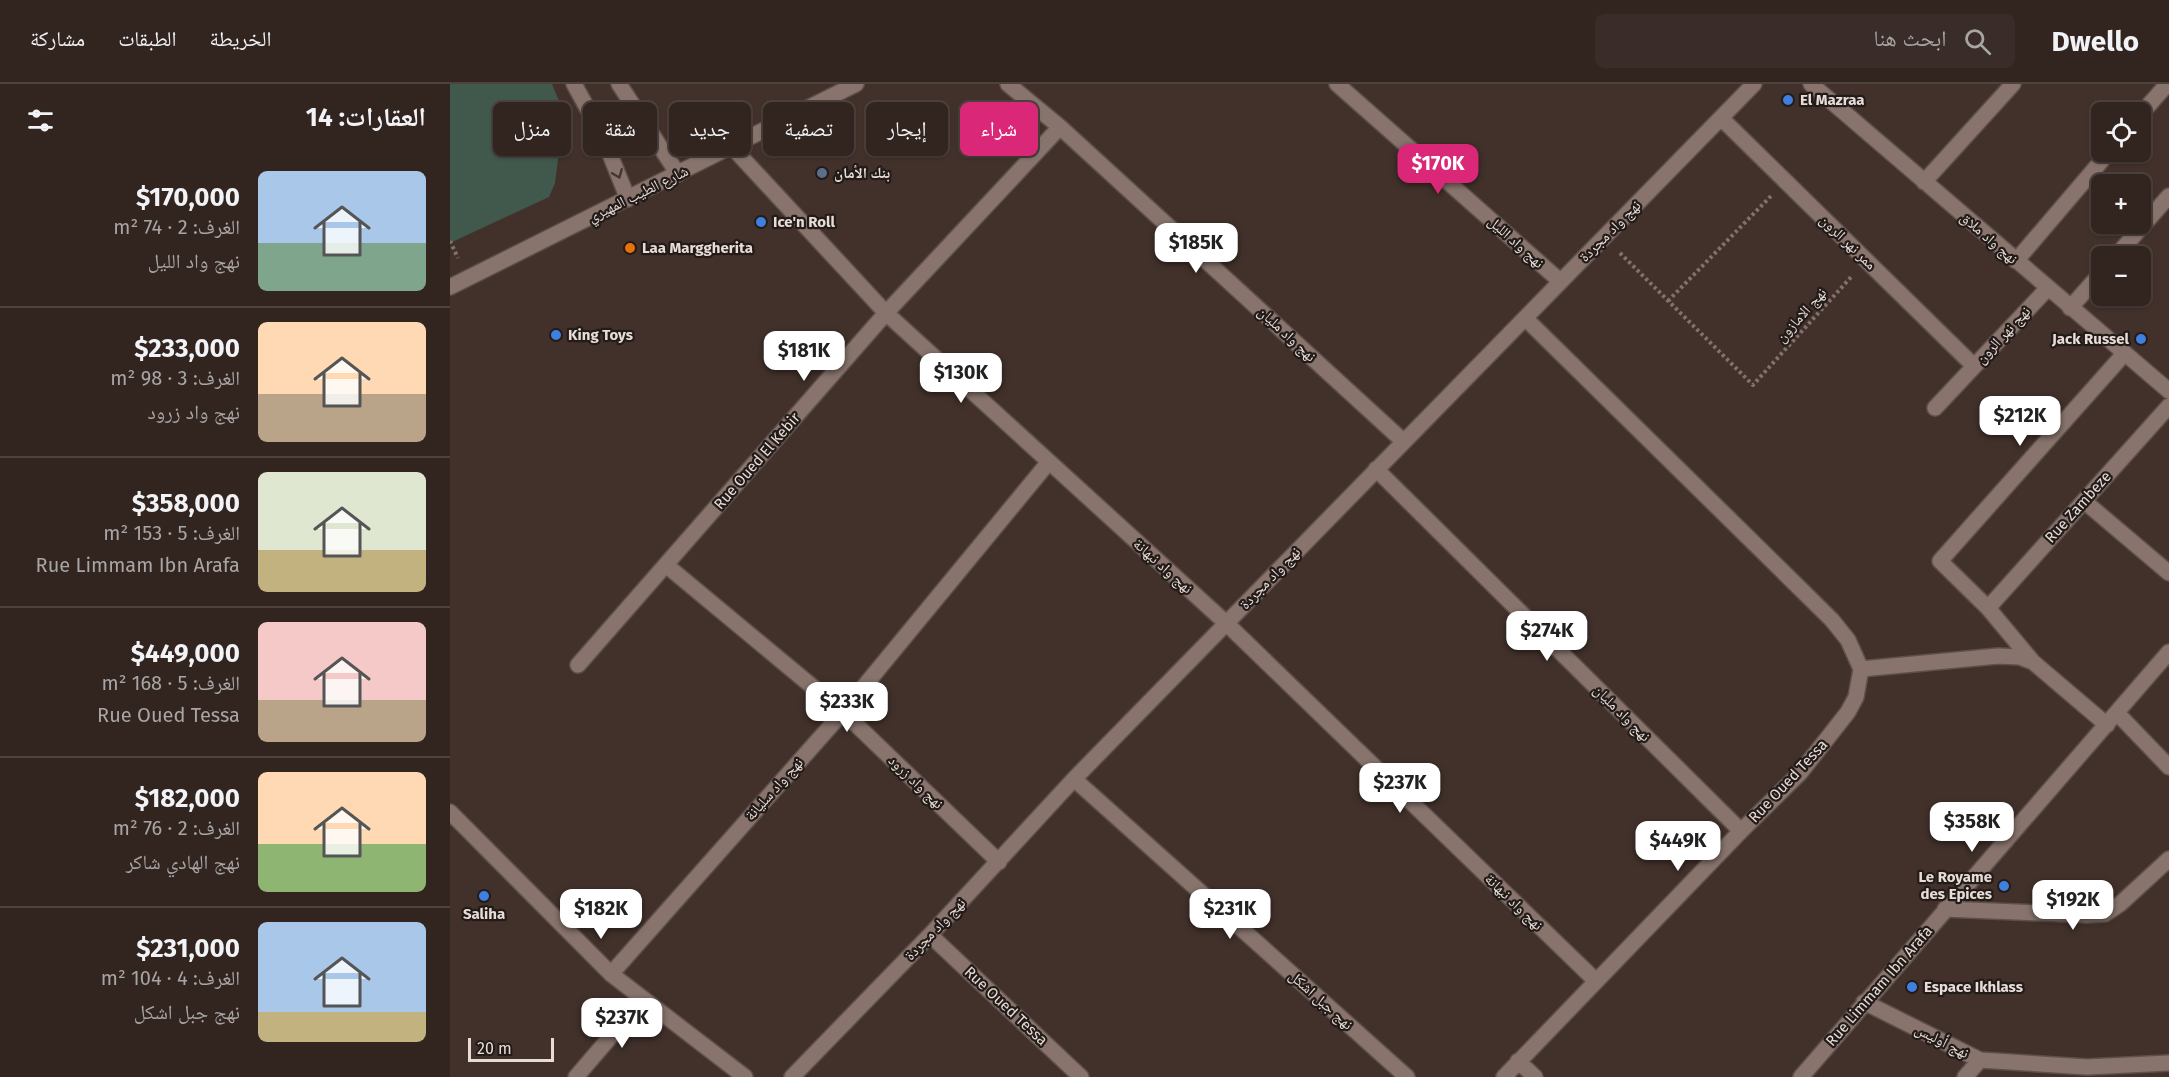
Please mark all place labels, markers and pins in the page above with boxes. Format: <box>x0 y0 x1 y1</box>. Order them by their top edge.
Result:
place label: El Mazraa <box>1800 91 1865 109</box>
marker: El Mazraa <box>1781 93 1795 107</box>
pin: $170K <box>1396 144 1480 195</box>
place label: بنك الأمان <box>834 164 890 182</box>
marker: بنك الأمان <box>815 166 829 180</box>
place label: Ice'n Roll <box>773 213 835 231</box>
marker: Ice'n Roll <box>754 215 768 229</box>
pin: $185K <box>1154 223 1238 274</box>
place label: Laa Marggherita <box>642 239 753 257</box>
marker: Laa Marggherita <box>623 241 637 255</box>
place label: King Toys <box>568 326 633 344</box>
marker: King Toys <box>549 328 563 342</box>
place label: Jack Russel <box>2051 330 2130 348</box>
pin: $181K <box>762 331 846 382</box>
marker: Jack Russel <box>2134 332 2148 346</box>
pin: $130K <box>919 353 1003 404</box>
pin: $212K <box>1978 396 2062 447</box>
pin: $274K <box>1505 611 1589 662</box>
pin: $233K <box>805 682 889 733</box>
pin: $237K <box>1358 763 1442 814</box>
pin: $358K <box>1930 802 2014 853</box>
pin: $449K <box>1636 821 1720 872</box>
place label: Le Royame des Epices <box>1919 868 1992 903</box>
marker: Le Royame des Epices <box>1997 879 2011 893</box>
pin: $192K <box>2031 880 2115 931</box>
marker: Saliha <box>477 889 491 903</box>
pin: $182K <box>559 889 643 940</box>
pin: $231K <box>1188 889 1272 940</box>
place label: Saliha <box>463 905 505 923</box>
place label: Espace Ikhlass <box>1924 978 2023 996</box>
marker: Espace Ikhlass <box>1905 980 1919 994</box>
pin: $237K <box>580 998 664 1049</box>

